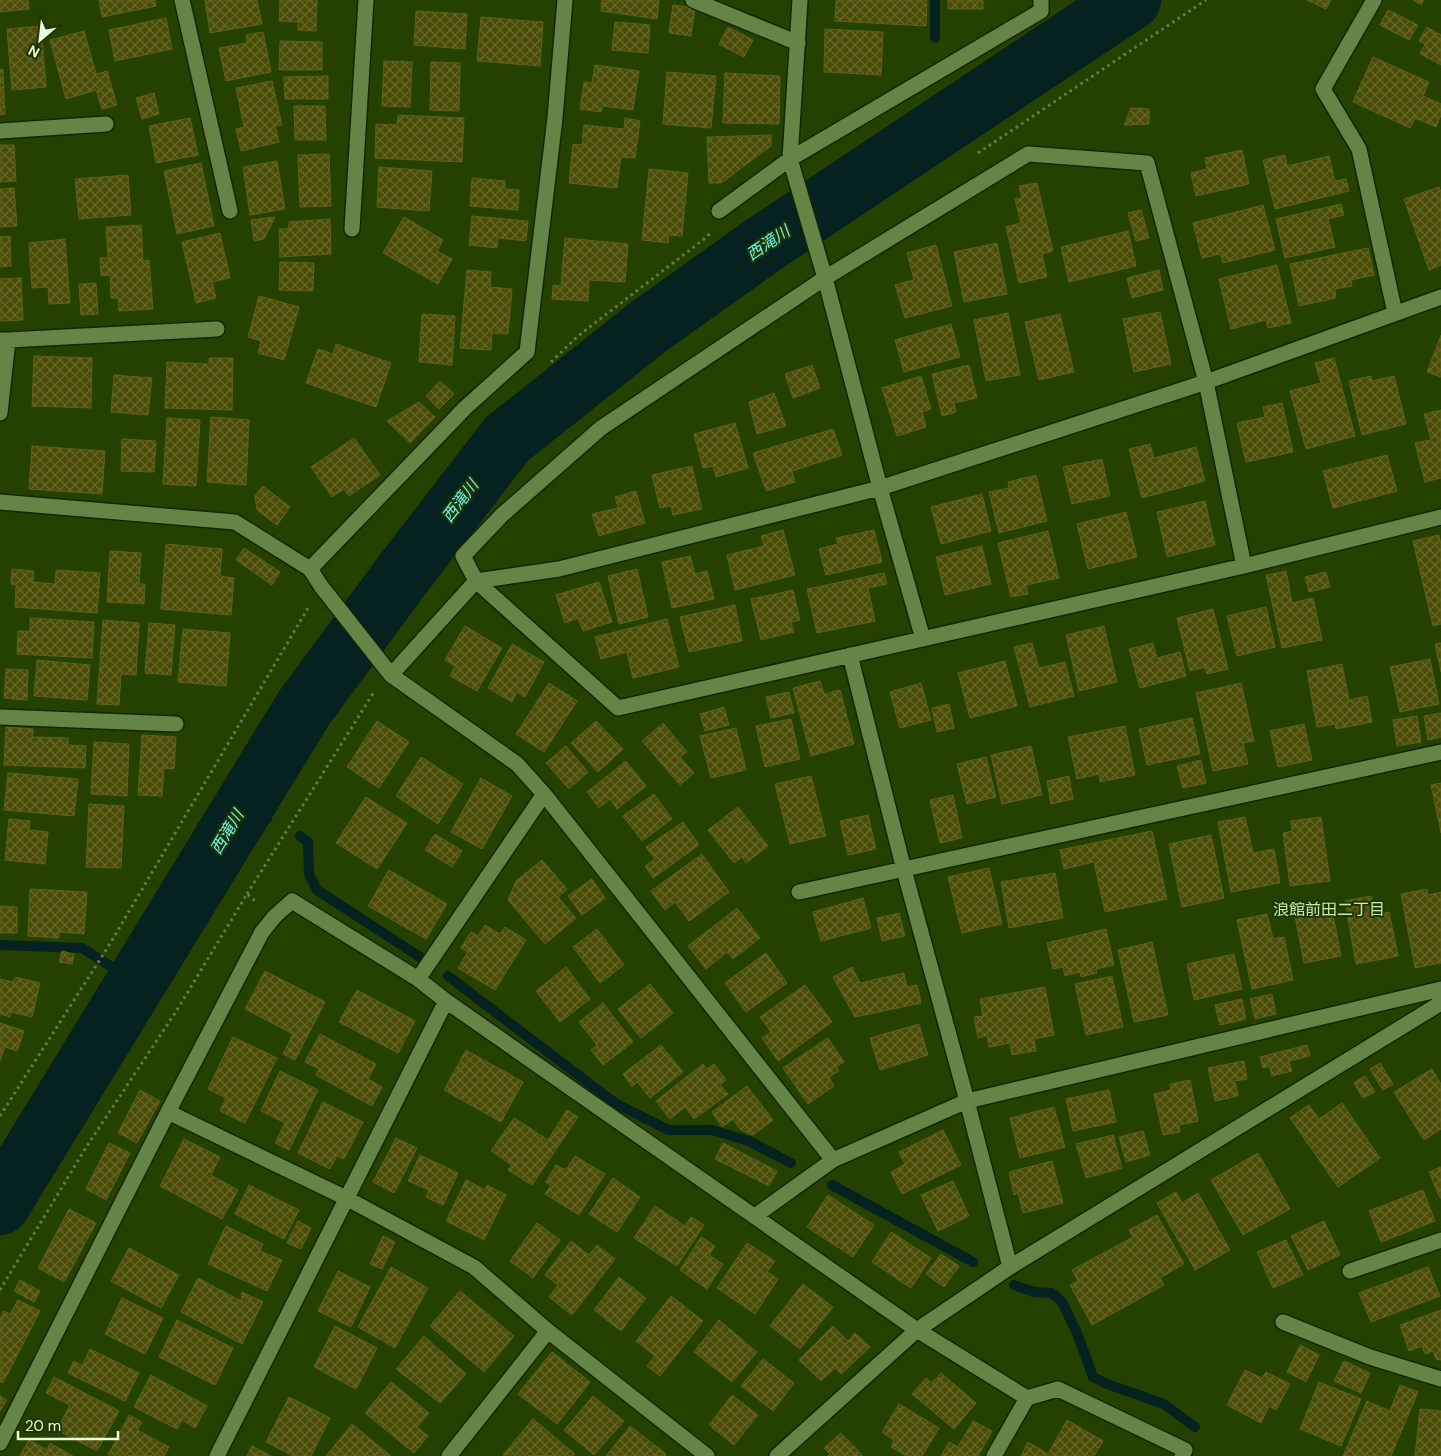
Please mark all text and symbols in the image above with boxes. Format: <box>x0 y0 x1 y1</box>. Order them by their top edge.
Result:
north arrow <box>15 15 65 65</box>
text: N <box>25 41 43 62</box>
water label: 西滝川 <box>742 220 795 265</box>
water label: 西滝川 <box>437 474 484 526</box>
water label: 西滝川 <box>206 804 249 858</box>
district label: 浪館前田二丁目 <box>1273 899 1385 920</box>
scale bar <box>18 1408 118 1440</box>
text: 20 m <box>25 1416 61 1436</box>

